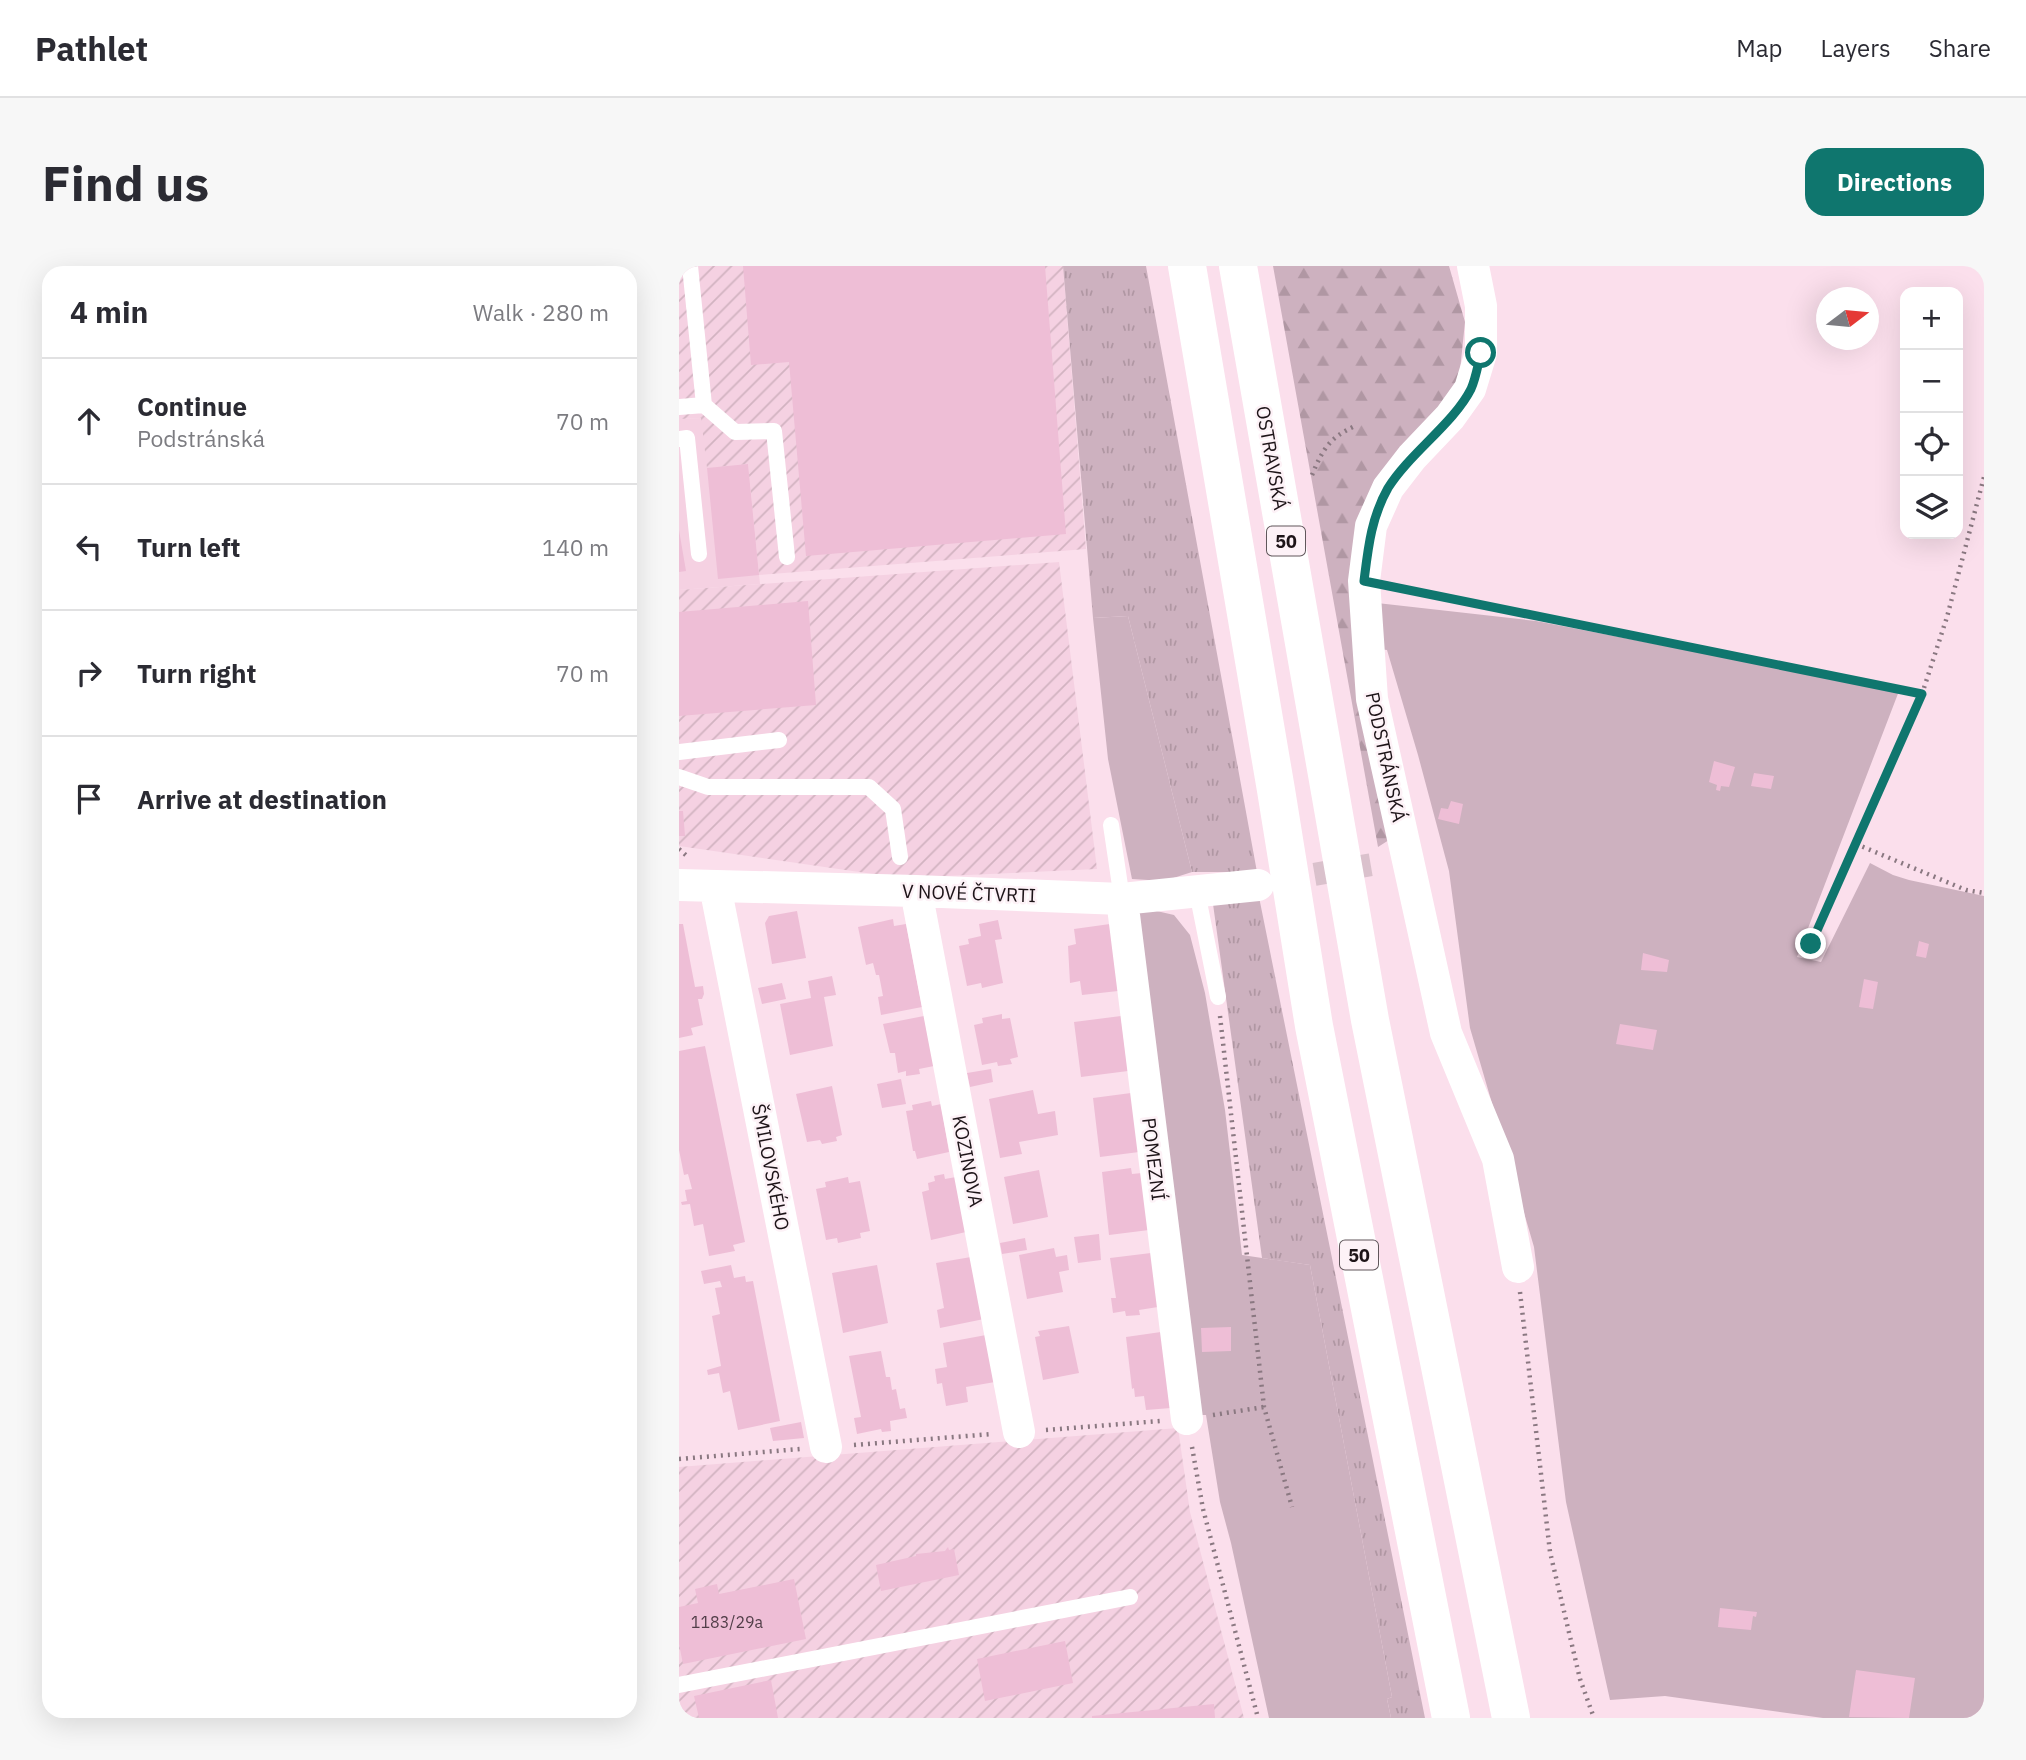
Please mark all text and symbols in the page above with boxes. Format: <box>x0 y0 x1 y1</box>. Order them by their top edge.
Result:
text: Pathlet <box>35 27 148 70</box>
text: Map <box>1736 32 1783 64</box>
text: Layers <box>1821 32 1891 64</box>
text: Share <box>1929 32 1991 64</box>
button: Directions <box>1805 148 1984 216</box>
text: Find us <box>42 151 209 214</box>
north arrow <box>1816 287 1879 350</box>
map controls <box>1900 287 1963 539</box>
button: + <box>1900 287 1963 350</box>
text: 4 min <box>70 292 148 331</box>
text: Walk · 280 m <box>473 297 609 327</box>
route start <box>1465 337 1496 368</box>
button: − <box>1900 350 1963 413</box>
text: Continue <box>137 389 247 423</box>
icon: ahead <box>70 402 108 440</box>
street label: OSTRAVSKÁ <box>1251 404 1293 512</box>
text: 70 m <box>556 406 609 436</box>
button: locate <box>1900 413 1963 476</box>
text: Podstránská <box>137 423 265 453</box>
button: layers <box>1900 476 1963 539</box>
road number: 50 <box>1267 526 1305 556</box>
icon: left <box>70 528 108 566</box>
text: Turn left <box>137 530 240 564</box>
text: 140 m <box>542 532 609 562</box>
icon: right <box>70 654 108 692</box>
text: Turn right <box>137 656 256 690</box>
text: 70 m <box>556 658 609 688</box>
street label: PODSTRÁNSKÁ <box>1360 690 1412 824</box>
icon: arrive <box>70 780 108 818</box>
text: Arrive at destination <box>137 782 387 816</box>
street label: V NOVÉ ČTVRTI <box>902 879 1036 907</box>
route end <box>1795 928 1826 959</box>
street label: ŠMILOVSKÉHO <box>747 1102 795 1232</box>
street label: KOZINOVA <box>947 1113 989 1209</box>
street label: POMEZNÍ <box>1137 1116 1171 1202</box>
road number: 50 <box>1340 1240 1378 1270</box>
house number: 1183/29a <box>691 1612 764 1632</box>

